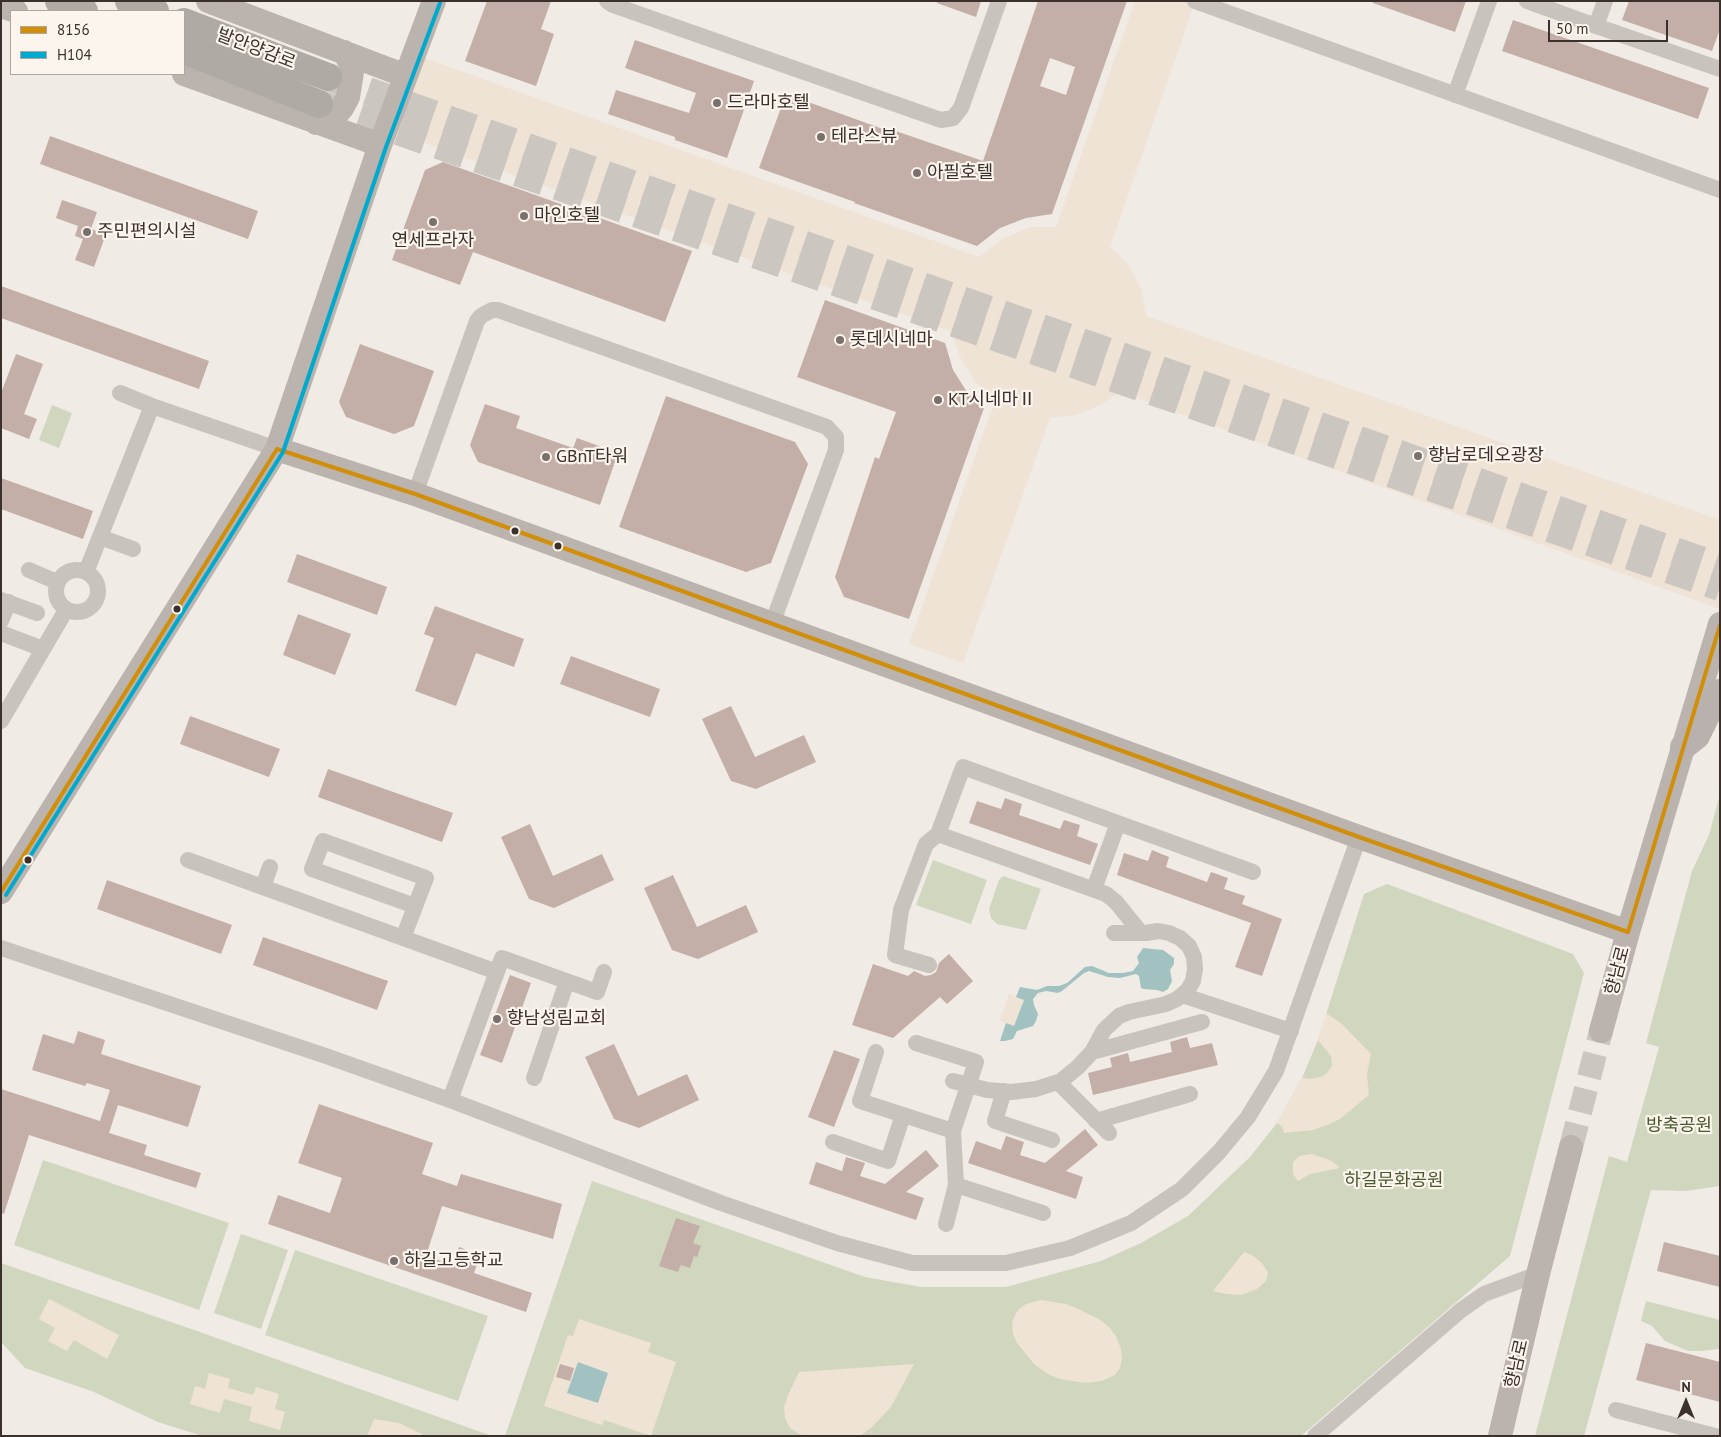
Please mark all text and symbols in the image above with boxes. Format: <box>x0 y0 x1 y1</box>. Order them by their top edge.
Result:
legend <box>10 10 185 75</box>
scale bar <box>1551 10 1671 42</box>
text: 50 m <box>1556 19 1589 38</box>
text: 8156 <box>57 20 90 39</box>
street label: 발안양감로 <box>213 24 299 74</box>
text: H104 <box>57 45 92 64</box>
place label: 드라마호텔 <box>727 92 810 114</box>
marker: 드라마호텔 <box>711 97 723 109</box>
place label: 테라스뷰 <box>831 126 897 148</box>
marker: 테라스뷰 <box>815 131 827 143</box>
place label: 아필호텔 <box>927 162 993 184</box>
marker: 아필호텔 <box>911 167 923 179</box>
place label: 마인호텔 <box>534 205 600 227</box>
marker: 마인호텔 <box>518 210 530 222</box>
marker: 연세프라자 <box>427 216 439 228</box>
place label: 주민편의시설 <box>97 221 196 243</box>
marker: 주민편의시설 <box>81 226 93 238</box>
place label: 연세프라자 <box>392 230 474 252</box>
place label: 롯데시네마 <box>850 329 933 351</box>
marker: 롯데시네마 <box>834 334 846 346</box>
place label: KT시네마Ⅱ <box>948 389 1036 411</box>
marker: KT시네마Ⅱ <box>932 394 944 406</box>
place label: 향남로데오광장 <box>1428 445 1544 467</box>
place label: GBnT타워 <box>556 446 628 468</box>
marker: 향남로데오광장 <box>1412 450 1424 462</box>
marker: GBnT타워 <box>540 451 552 463</box>
unlabelled marker <box>510 526 520 536</box>
unlabelled marker <box>553 541 563 551</box>
unlabelled marker <box>172 604 182 614</box>
unlabelled marker <box>23 855 33 865</box>
street label: 향남로 <box>1601 944 1635 998</box>
place label: 향남성림교회 <box>507 1008 606 1030</box>
marker: 향남성림교회 <box>491 1013 503 1025</box>
park label: 방축공원 <box>1646 1115 1712 1137</box>
park label: 하길문화공원 <box>1344 1170 1444 1192</box>
place label: 하길고등학교 <box>404 1250 503 1272</box>
marker: 하길고등학교 <box>388 1255 400 1267</box>
street label: 향남로 <box>1501 1337 1533 1391</box>
north arrow <box>1661 1377 1711 1427</box>
text: N <box>1681 1378 1691 1396</box>

